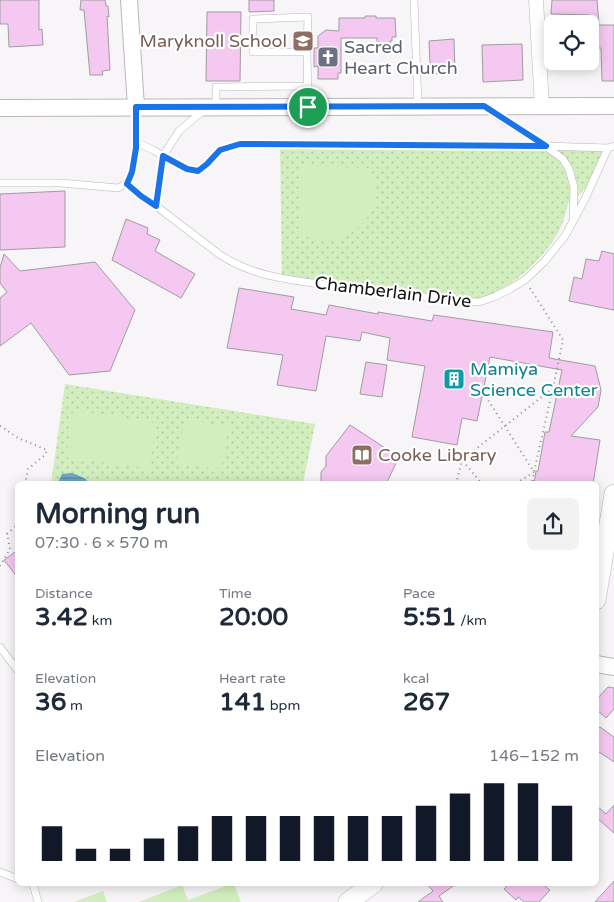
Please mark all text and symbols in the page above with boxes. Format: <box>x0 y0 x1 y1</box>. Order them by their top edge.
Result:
map controls <box>544 15 599 70</box>
button: locate <box>544 15 599 70</box>
school or university icon: Maryknoll School <box>291 29 315 53</box>
place label: Maryknoll School <box>140 30 287 52</box>
place label: Sacred Heart Church <box>344 36 458 79</box>
church icon: Sacred Heart Church <box>316 45 340 69</box>
pin <box>287 86 329 128</box>
icon: arrive <box>294 93 322 121</box>
street label: Chamberlain Drive <box>313 271 473 313</box>
place label: Mamiya Science Center <box>470 358 598 401</box>
building icon: Mamiya Science Center <box>442 367 466 391</box>
library icon: Cooke Library <box>350 443 374 467</box>
place label: Cooke Library <box>378 444 497 466</box>
text: Morning run <box>35 497 200 531</box>
button: share <box>527 498 579 550</box>
text: 07:30 · 6 × 570 m <box>35 533 168 553</box>
text: Distance <box>35 585 93 602</box>
text: Time <box>219 585 252 602</box>
text: Pace <box>403 585 435 602</box>
text: 3.42 <box>35 602 88 632</box>
text: 20:00 <box>219 602 288 632</box>
text: 5:51 <box>403 602 457 632</box>
text: km <box>88 612 112 629</box>
text: /km <box>457 612 487 629</box>
text: Elevation <box>35 670 96 687</box>
text: Heart rate <box>219 670 286 687</box>
text: kcal <box>403 670 429 687</box>
text: 36 <box>35 687 66 717</box>
text: 141 <box>219 687 266 717</box>
text: 267 <box>403 687 450 717</box>
text: m <box>66 697 83 714</box>
text: bpm <box>266 697 300 714</box>
text: Elevation <box>35 746 105 766</box>
text: 146–152 m <box>489 746 579 766</box>

